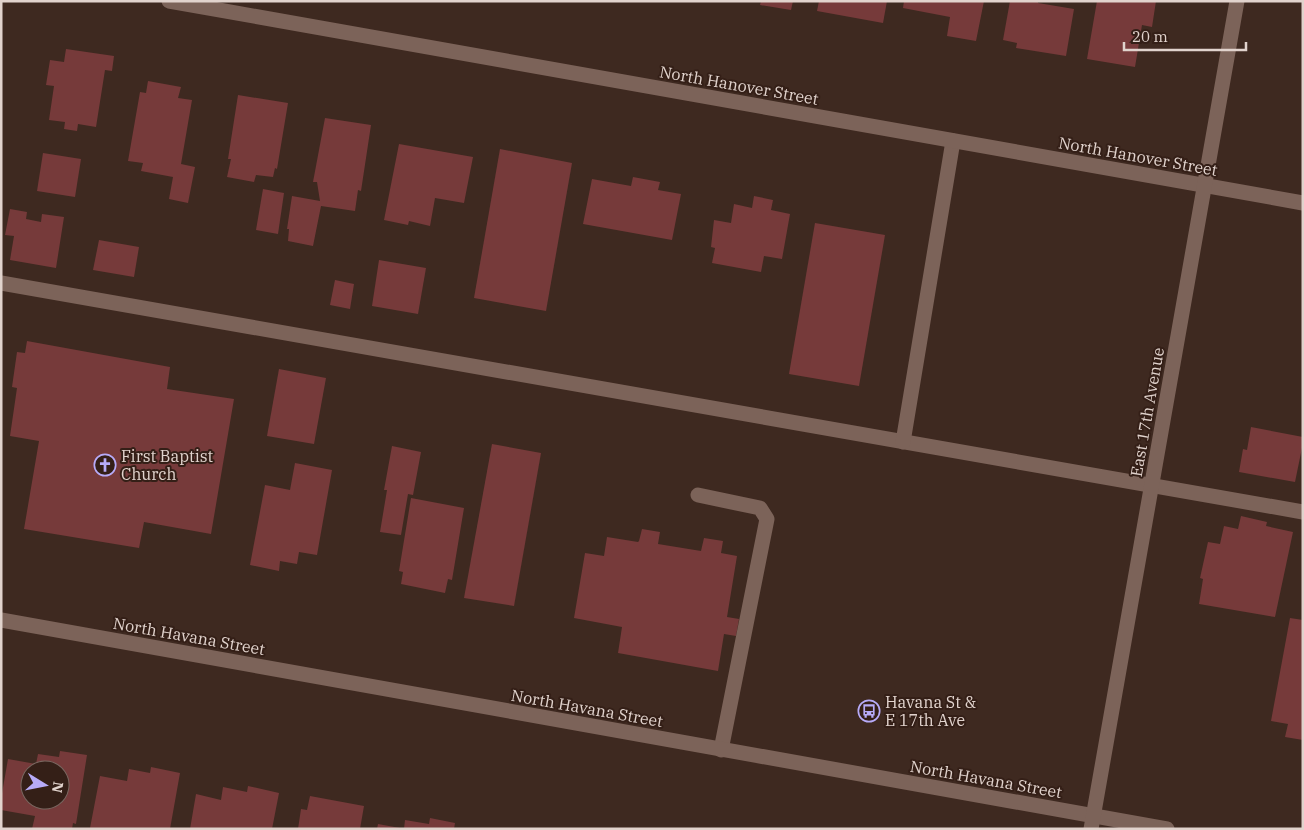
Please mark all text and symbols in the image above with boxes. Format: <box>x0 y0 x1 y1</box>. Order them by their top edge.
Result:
scale bar <box>1124 20 1246 52</box>
text: 20 m <box>1132 27 1168 46</box>
street label: North Hanover Street <box>658 61 820 109</box>
street label: North Hanover Street <box>1057 132 1219 180</box>
street label: East 17th Avenue <box>1126 346 1168 478</box>
place label: First Baptist Church <box>121 446 213 484</box>
church icon: First Baptist Church <box>93 453 117 477</box>
street label: North Havana Street <box>112 613 267 659</box>
street label: North Havana Street <box>510 685 665 731</box>
place label: Havana St & E 17th Ave <box>885 692 976 730</box>
bus stop icon: Havana St & E 17th Ave <box>857 699 881 723</box>
street label: North Havana Street <box>909 756 1064 802</box>
north arrow <box>20 760 70 810</box>
text: N <box>48 780 68 794</box>

